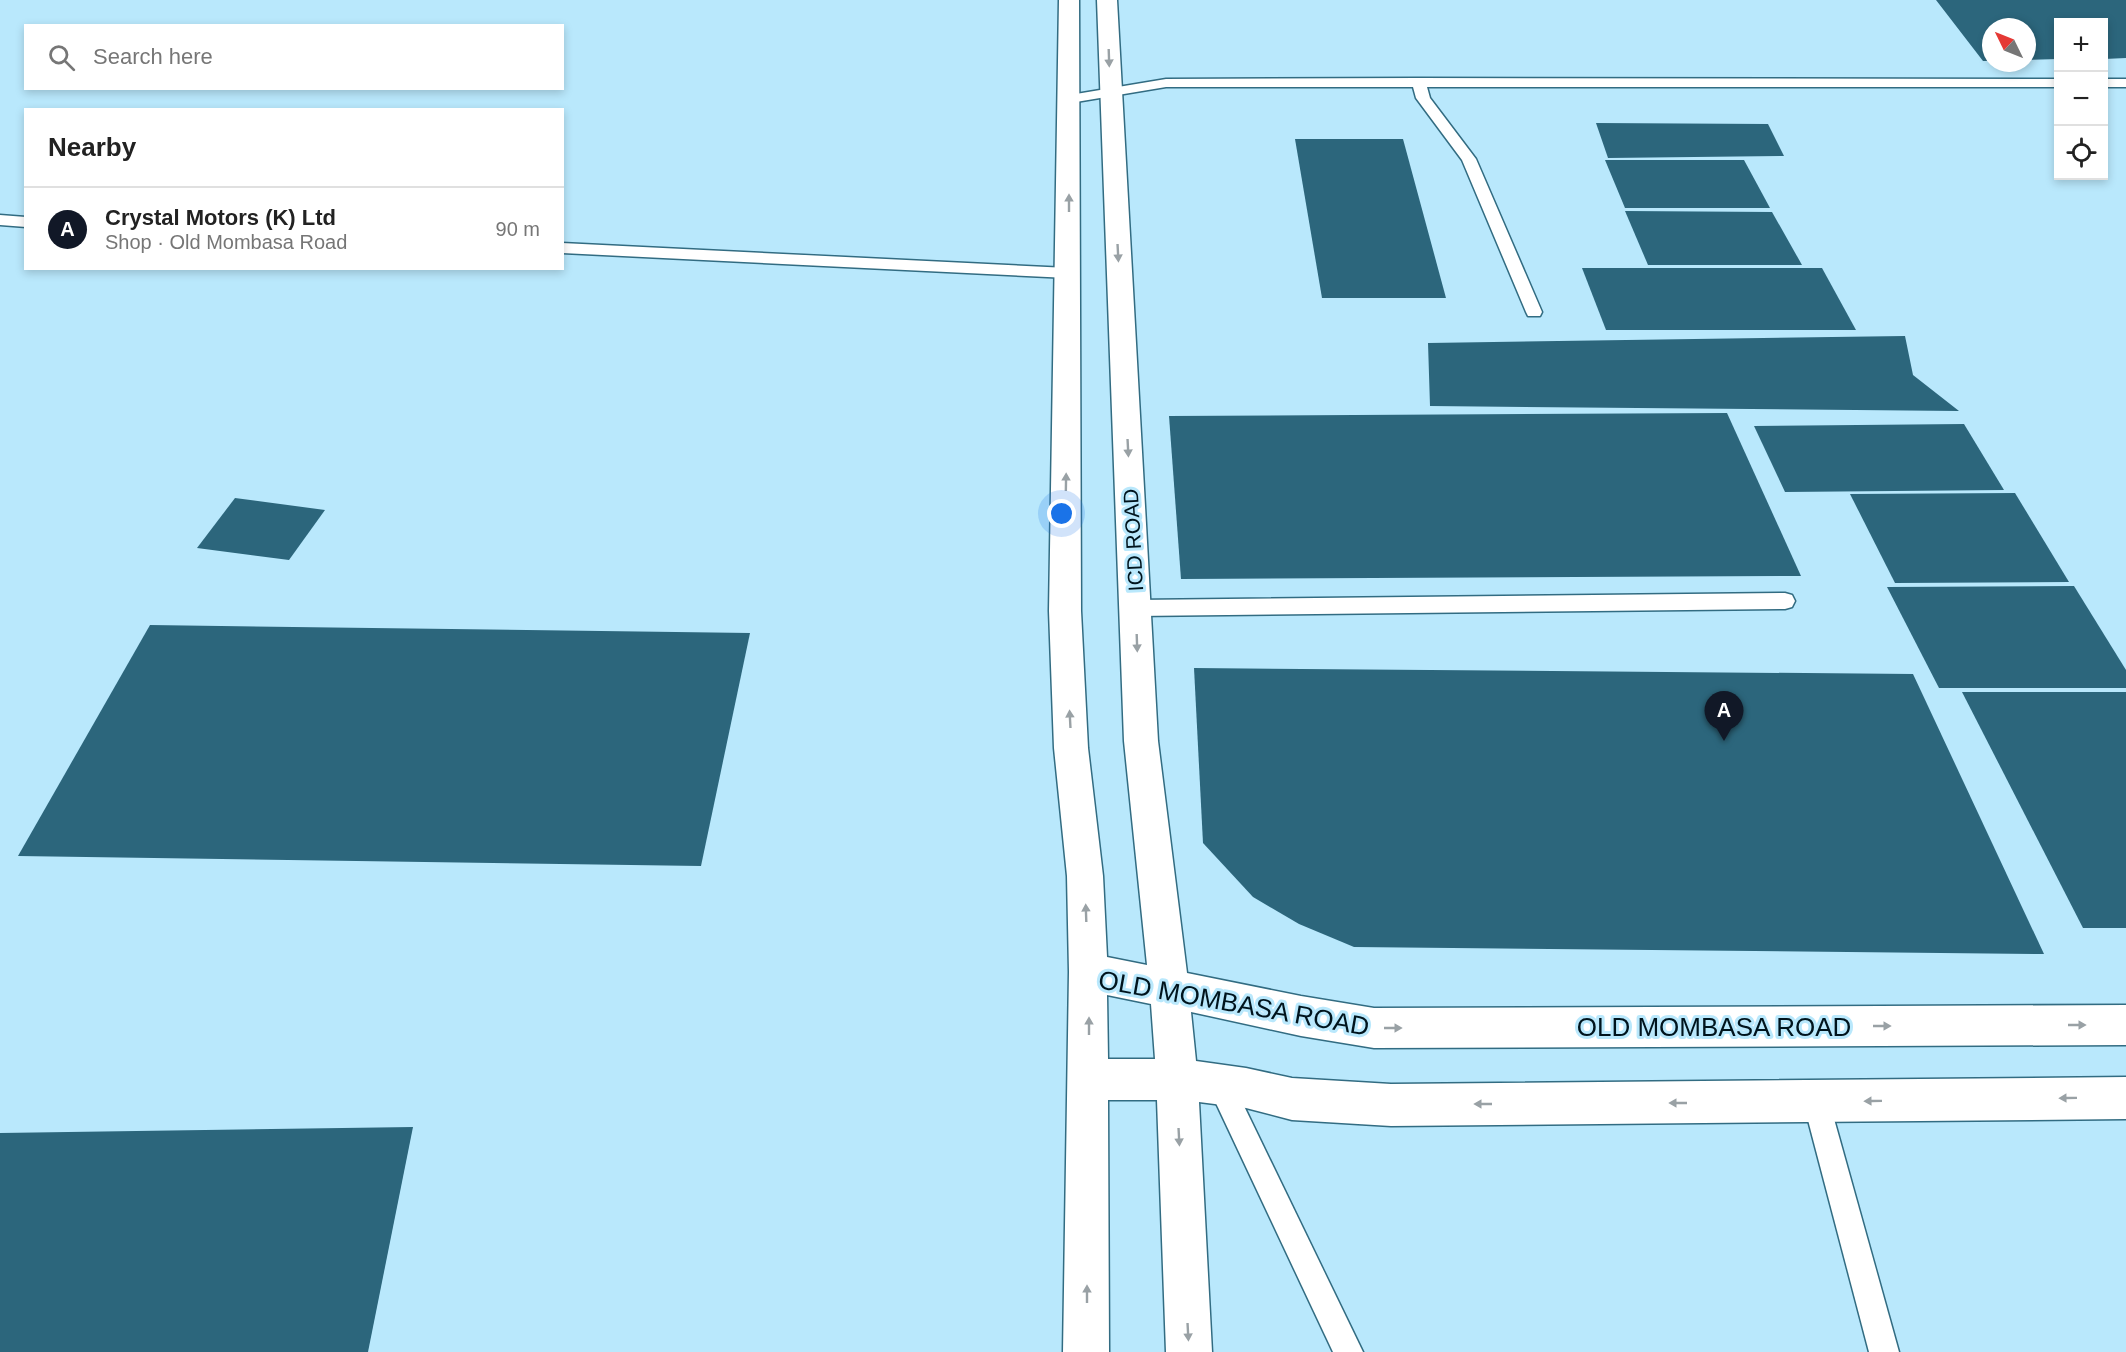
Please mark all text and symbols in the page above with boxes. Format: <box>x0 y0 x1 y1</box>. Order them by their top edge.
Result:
north arrow <box>1982 18 2036 72</box>
map controls <box>2054 18 2108 180</box>
button: + <box>2054 18 2108 72</box>
search box <box>24 24 564 90</box>
icon: search <box>45 41 78 74</box>
text: Search here <box>93 44 213 69</box>
one-way arrow <box>1104 49 1113 68</box>
button: − <box>2054 72 2108 126</box>
button: locate <box>2054 126 2108 180</box>
text: Nearby <box>48 132 136 162</box>
one-way arrow <box>1064 194 1074 213</box>
text: Crystal Motors (K) Ltd <box>105 205 336 230</box>
text: A <box>60 218 75 240</box>
text: 90 m <box>496 218 540 240</box>
text: Shop · Old Mombasa Road <box>105 231 347 253</box>
one-way arrow <box>1114 244 1123 263</box>
one-way arrow <box>1124 438 1133 457</box>
one-way arrow <box>1061 473 1071 492</box>
street label: ICD ROAD <box>1119 488 1147 592</box>
your location <box>1047 499 1076 528</box>
one-way arrow <box>1133 633 1142 652</box>
pin: A <box>1704 692 1744 741</box>
one-way arrow <box>1065 710 1074 729</box>
one-way arrow <box>1081 904 1091 923</box>
street label: OLD MOMBASA ROAD <box>1096 964 1372 1042</box>
street label: OLD MOMBASA ROAD <box>1577 1012 1851 1042</box>
one-way arrow <box>1084 1017 1093 1036</box>
one-way arrow <box>2068 1020 2087 1030</box>
one-way arrow <box>1873 1021 1892 1031</box>
one-way arrow <box>1384 1023 1403 1033</box>
one-way arrow <box>2058 1093 2077 1103</box>
one-way arrow <box>1863 1096 1882 1106</box>
one-way arrow <box>1668 1098 1687 1107</box>
one-way arrow <box>1473 1099 1492 1109</box>
one-way arrow <box>1175 1127 1184 1146</box>
one-way arrow <box>1082 1284 1092 1303</box>
one-way arrow <box>1183 1322 1192 1341</box>

